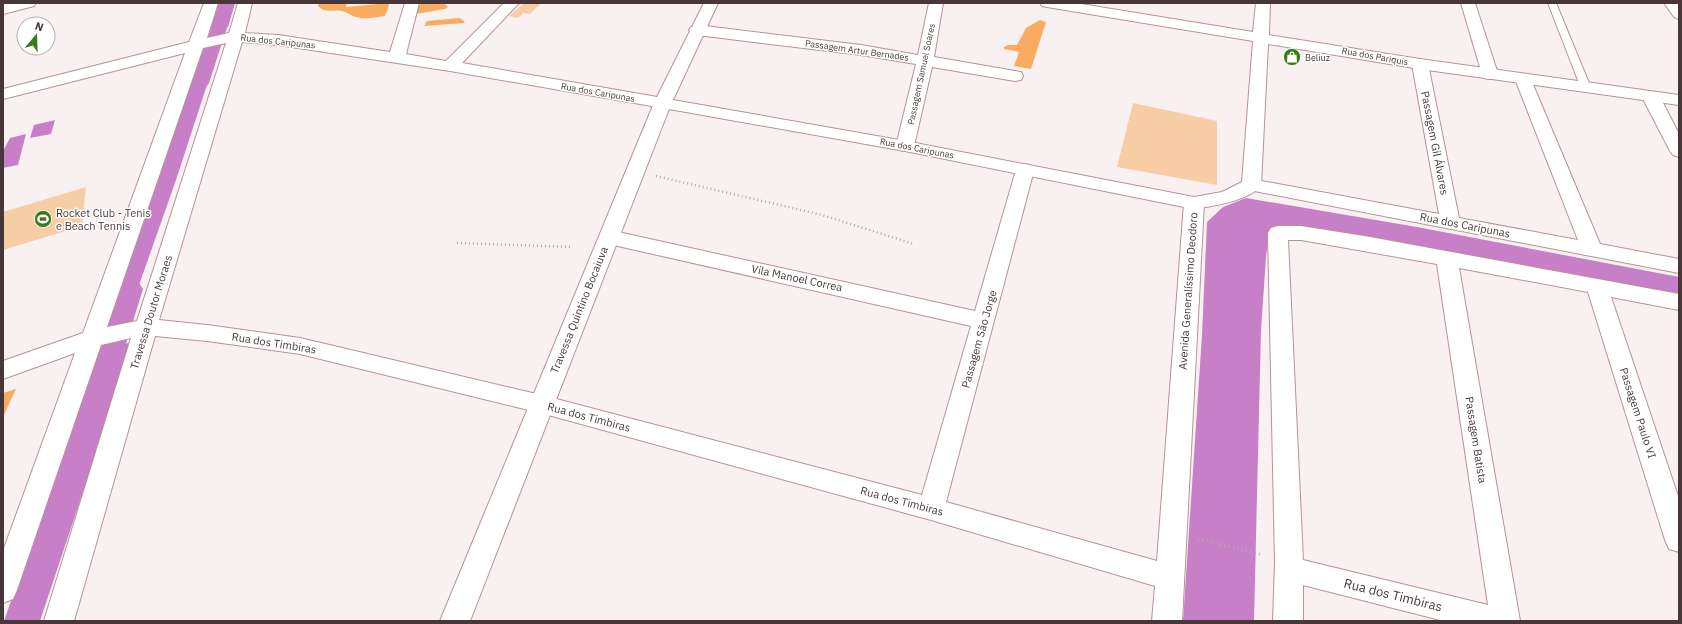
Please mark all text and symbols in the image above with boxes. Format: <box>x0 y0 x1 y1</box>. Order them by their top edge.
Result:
north arrow <box>16 16 56 56</box>
text: N <box>33 19 45 34</box>
street label: Passagem Samuel Soares <box>905 22 937 126</box>
street label: Rua dos Caripunas <box>240 32 316 50</box>
street label: Passagem Artur Bernades <box>804 37 910 63</box>
street label: Rua dos Pariquis <box>1341 45 1409 67</box>
shop icon: Beliuz <box>1282 47 1302 67</box>
place label: Beliuz <box>1305 52 1330 63</box>
street label: Rua dos Caripunas <box>560 80 636 104</box>
street label: Passagem Gil Álvares <box>1418 90 1452 196</box>
street label: Rua dos Caripunas <box>879 135 955 161</box>
place label: Rocket Club - Tenis e Beach Tennis <box>56 206 151 233</box>
sports icon: Rocket Club - Tenis e Beach Tennis <box>33 209 53 229</box>
street label: Rua dos Caripunas <box>1419 209 1511 241</box>
street label: Avenida Generalíssimo Deodoro <box>1176 212 1200 370</box>
street label: Travessa Quintino Bocaiuva <box>547 244 611 376</box>
street label: Travessa Doutor Moraes <box>127 253 175 371</box>
street label: Vila Manoel Correa <box>750 262 844 295</box>
street label: Passagem São Jorge <box>958 288 1000 390</box>
street label: Rua dos Timbiras <box>231 329 317 357</box>
street label: Passagem Paulo VI <box>1617 366 1659 460</box>
street label: Passagem Batista <box>1462 396 1490 484</box>
street label: Rua dos Timbiras <box>546 399 632 435</box>
street label: Rua dos Timbiras <box>859 483 945 519</box>
street label: Rua dos Timbiras <box>1342 575 1444 615</box>

